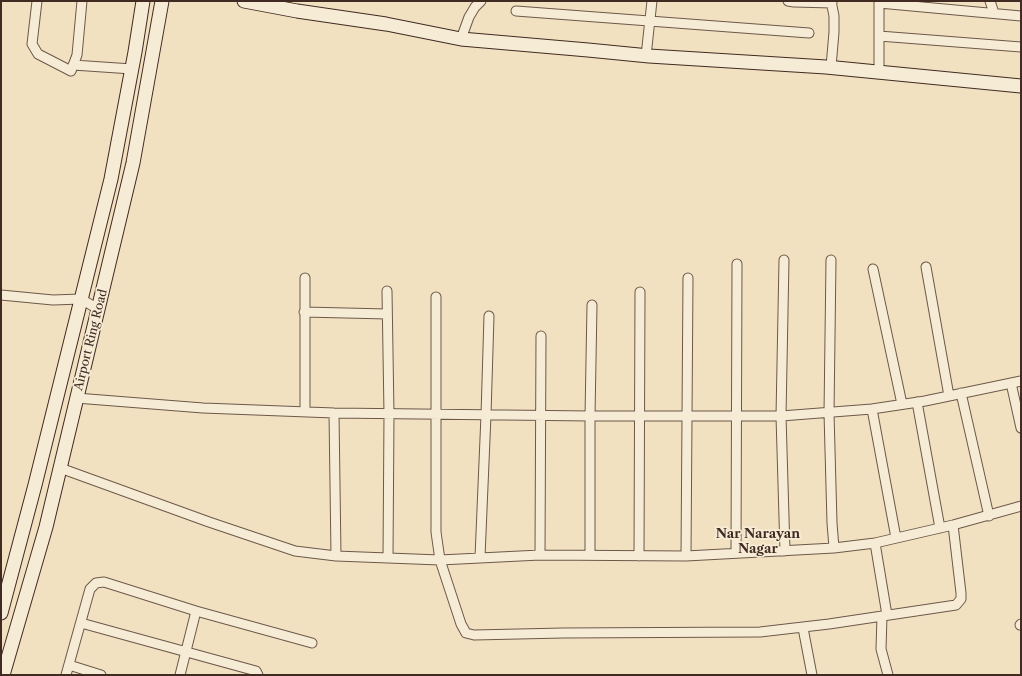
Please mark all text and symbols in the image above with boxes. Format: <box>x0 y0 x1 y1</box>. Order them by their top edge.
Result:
street label: Airport Ring Road <box>71 288 111 392</box>
district label: Nar Narayan Nagar <box>716 526 800 557</box>

